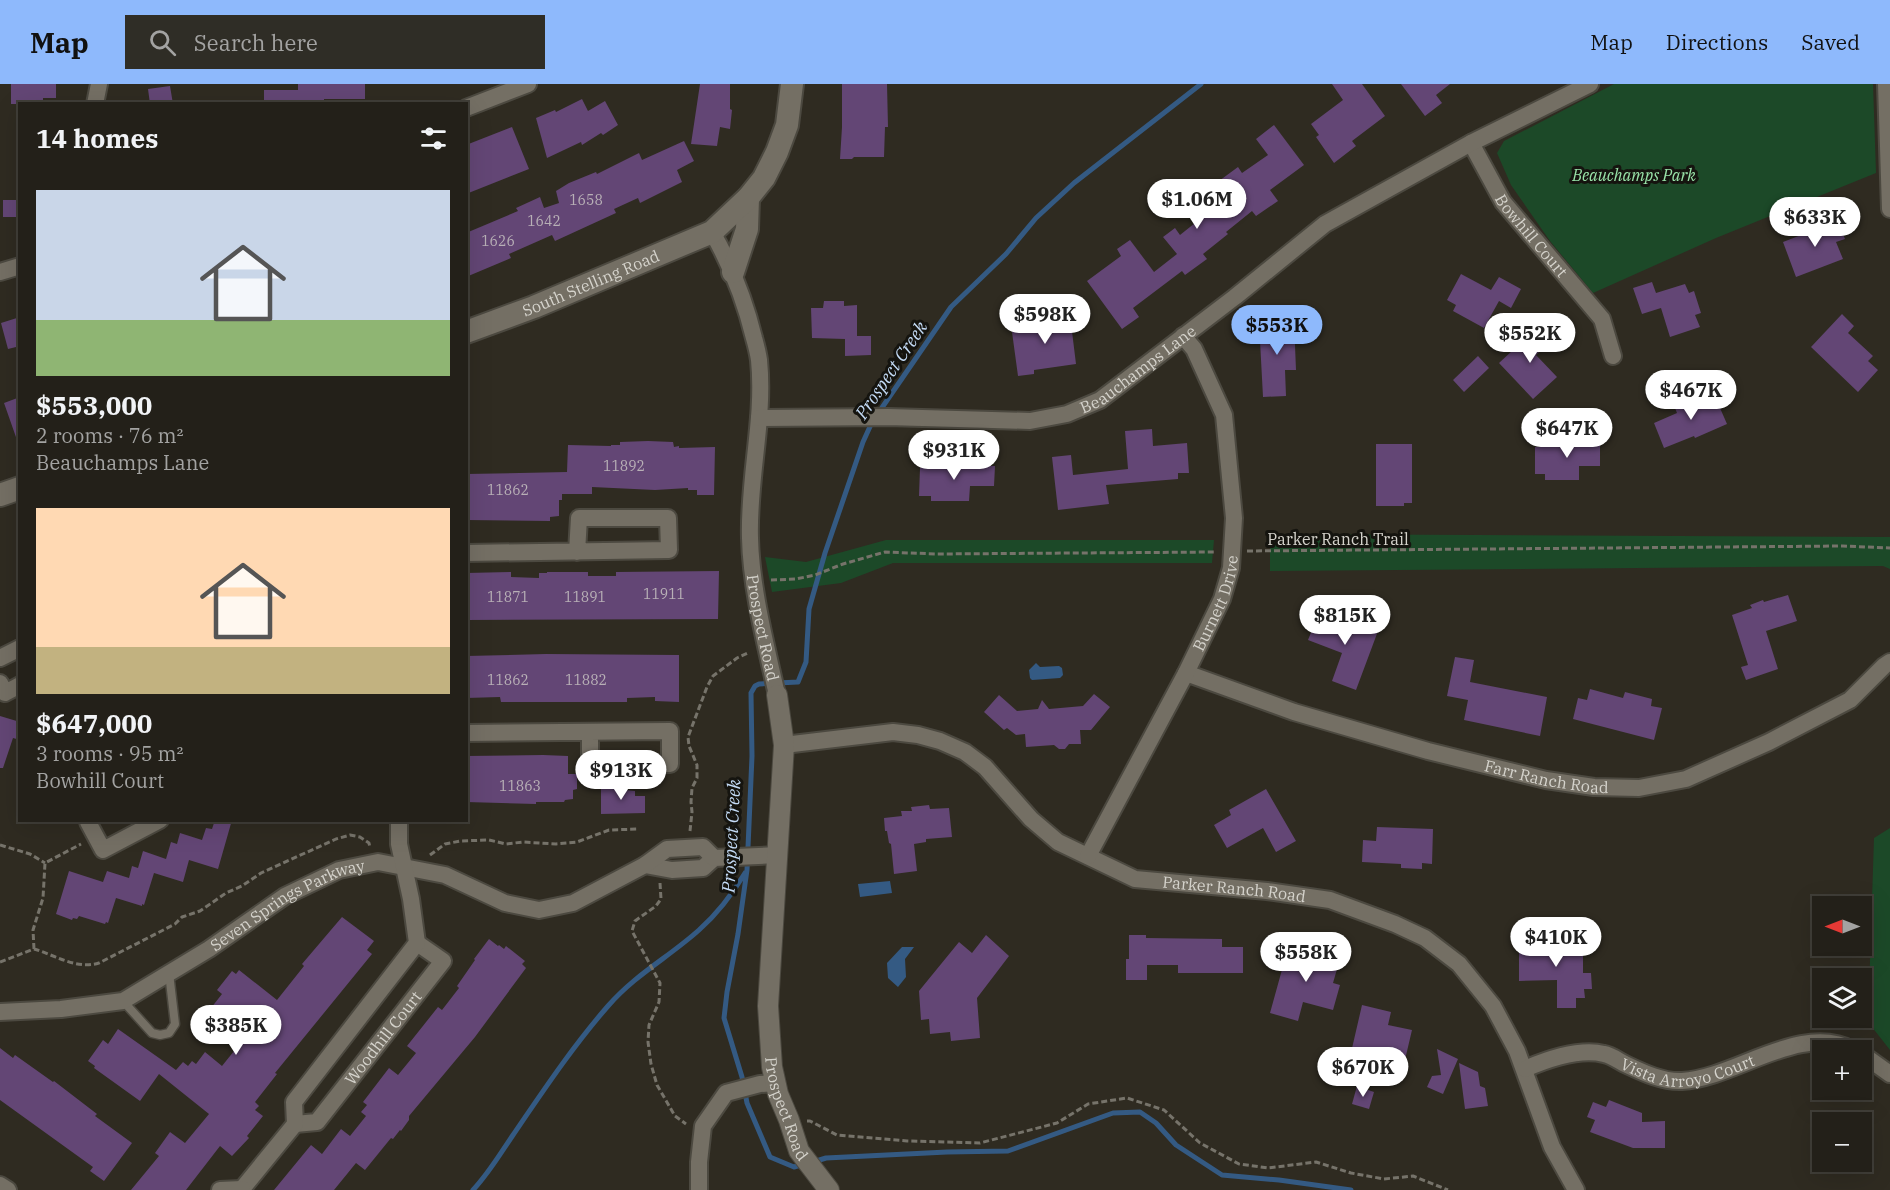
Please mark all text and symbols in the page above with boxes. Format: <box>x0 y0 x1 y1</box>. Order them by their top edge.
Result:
search box <box>125 15 545 69</box>
text: Map <box>30 24 89 61</box>
icon: search <box>146 26 179 59</box>
text: Search here <box>194 28 318 57</box>
text: Map <box>1590 28 1633 56</box>
text: Directions <box>1666 28 1768 56</box>
text: Saved <box>1801 28 1860 56</box>
text: 14 homes <box>36 121 158 155</box>
icon: filters <box>417 122 450 155</box>
park label: Beauchamps Park <box>1571 165 1696 185</box>
pin: $1.06M <box>1148 179 1246 230</box>
text: $1.06M <box>1161 185 1233 212</box>
house number: 1658 <box>569 191 603 209</box>
street label: Bowhill Court <box>1491 191 1572 281</box>
pin: $633K <box>1773 197 1857 248</box>
text: $633K <box>1783 203 1847 230</box>
house number: 1642 <box>527 212 561 230</box>
icon: home <box>189 229 297 337</box>
house number: 1626 <box>481 232 515 250</box>
street label: South Stelling Road <box>519 245 663 320</box>
pin: $598K <box>1003 294 1087 345</box>
text: $598K <box>1013 300 1077 327</box>
pin: $553K <box>1235 305 1319 356</box>
text: $553K <box>1245 311 1309 338</box>
pin: $552K <box>1488 313 1572 364</box>
water label: Prospect Creek <box>849 316 932 424</box>
text: $552K <box>1498 319 1562 346</box>
street label: Beauchamps Lane <box>1077 321 1200 417</box>
pin: $467K <box>1649 370 1733 421</box>
text: $467K <box>1659 376 1723 403</box>
text: $553,000 <box>36 388 152 422</box>
pin: $647K <box>1525 408 1609 459</box>
text: $647K <box>1535 414 1599 441</box>
text: 2 rooms · 76 m² <box>36 422 183 449</box>
pin: $931K <box>912 430 996 481</box>
text: $931K <box>922 436 986 463</box>
text: Beauchamps Lane <box>36 449 209 476</box>
house number: 11892 <box>603 457 645 475</box>
house number: 11862 <box>487 481 529 499</box>
street label: Parker Ranch Trail <box>1267 529 1409 549</box>
icon: home <box>189 547 297 655</box>
street label: Burnett Drive <box>1188 555 1242 654</box>
street label: Prospect Road <box>743 573 784 683</box>
house number: 11911 <box>643 585 685 603</box>
house number: 11871 <box>487 588 529 606</box>
house number: 11891 <box>564 588 606 606</box>
pin: $815K <box>1303 595 1387 646</box>
text: $815K <box>1313 601 1377 628</box>
house number: 11862 <box>487 671 529 689</box>
house number: 11882 <box>565 671 607 689</box>
text: $647,000 <box>36 706 152 740</box>
text: 3 rooms · 95 m² <box>36 740 183 767</box>
pin: $913K <box>579 750 663 801</box>
street label: Farr Ranch Road <box>1483 755 1609 797</box>
text: $913K <box>589 756 653 783</box>
text: Bowhill Court <box>36 767 164 794</box>
house number: 11863 <box>499 777 541 795</box>
water label: Prospect Creek <box>716 778 745 894</box>
street label: Seven Springs Parkway <box>206 855 367 955</box>
street label: Parker Ranch Road <box>1162 872 1307 906</box>
north arrow <box>1812 896 1872 956</box>
map controls <box>1812 896 1872 1172</box>
pin: $410K <box>1514 917 1598 968</box>
text: $410K <box>1524 923 1588 950</box>
pin: $558K <box>1264 932 1348 983</box>
text: $558K <box>1274 938 1338 965</box>
button: layers <box>1812 968 1872 1028</box>
street label: Woodhill Court <box>340 987 426 1089</box>
pin: $385K <box>194 1005 278 1056</box>
text: $385K <box>204 1011 268 1038</box>
button: + <box>1812 1040 1872 1100</box>
pin: $670K <box>1321 1047 1405 1098</box>
street label: Vista Arroyo Court <box>1618 1050 1758 1091</box>
text: $670K <box>1331 1053 1395 1080</box>
street label: Prospect Road <box>761 1056 813 1165</box>
button: − <box>1812 1112 1872 1172</box>

